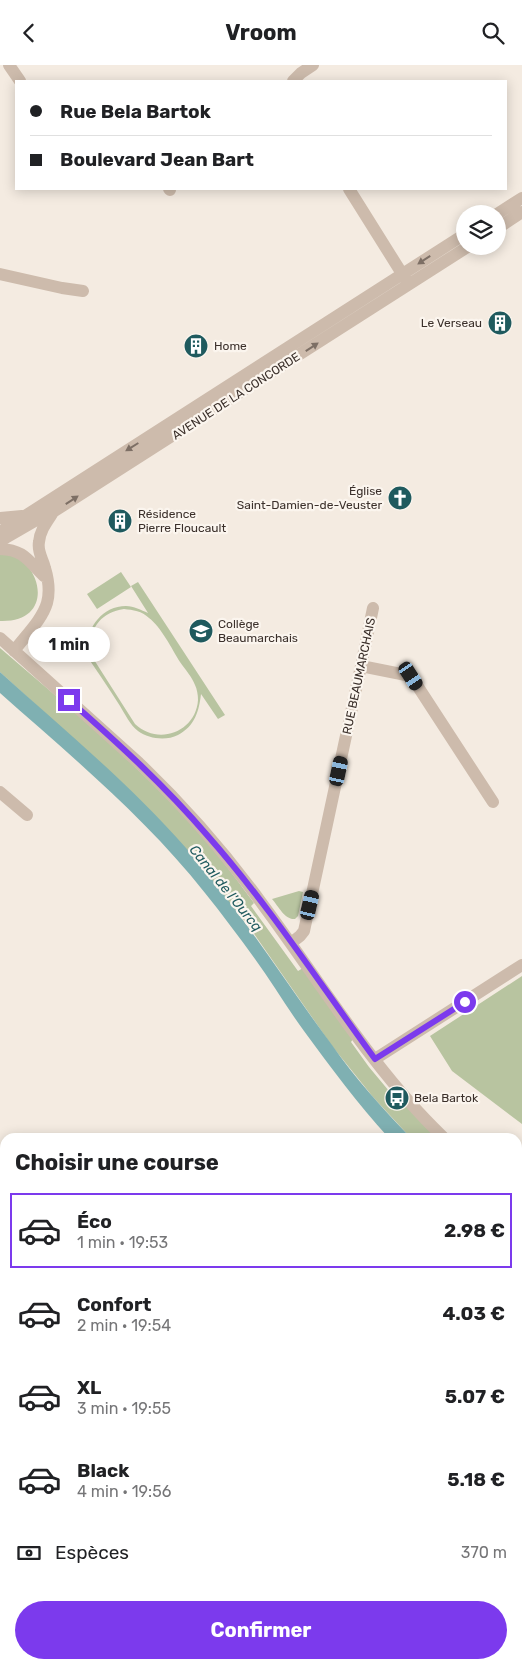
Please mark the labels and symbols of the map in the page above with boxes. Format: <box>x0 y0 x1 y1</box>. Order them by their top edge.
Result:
one-way arrow <box>417 256 431 265</box>
building icon: Le Verseau <box>487 310 513 336</box>
place label: Le Verseau <box>421 316 482 330</box>
building icon: Home <box>183 333 209 359</box>
place label: Home <box>214 339 247 353</box>
one-way arrow <box>305 342 319 352</box>
street label: AVENUE DE LA CONCORDE <box>170 349 302 443</box>
one-way arrow <box>125 443 139 452</box>
place label: Église Saint-Damien-de-Veuster <box>237 484 382 512</box>
church icon: Église Saint-Damien-de-Veuster <box>387 485 413 511</box>
one-way arrow <box>65 496 79 505</box>
place label: Résidence Pierre Floucault <box>138 507 226 535</box>
building icon: Résidence Pierre Floucault <box>107 508 133 534</box>
street label: RUE BEAUMARCHAIS <box>340 616 378 736</box>
place label: Collège Beaumarchais <box>218 617 298 645</box>
school or university icon: Collège Beaumarchais <box>188 618 214 644</box>
callout: 1 min <box>28 627 110 663</box>
car <box>396 659 425 693</box>
route end <box>58 689 80 711</box>
car <box>328 755 349 787</box>
water label: Canal de l'Ourcq <box>186 842 266 935</box>
car <box>299 889 320 921</box>
route start <box>454 991 476 1013</box>
bus stop icon: Bela Bartok <box>384 1085 410 1111</box>
place label: Bela Bartok <box>414 1091 479 1105</box>

